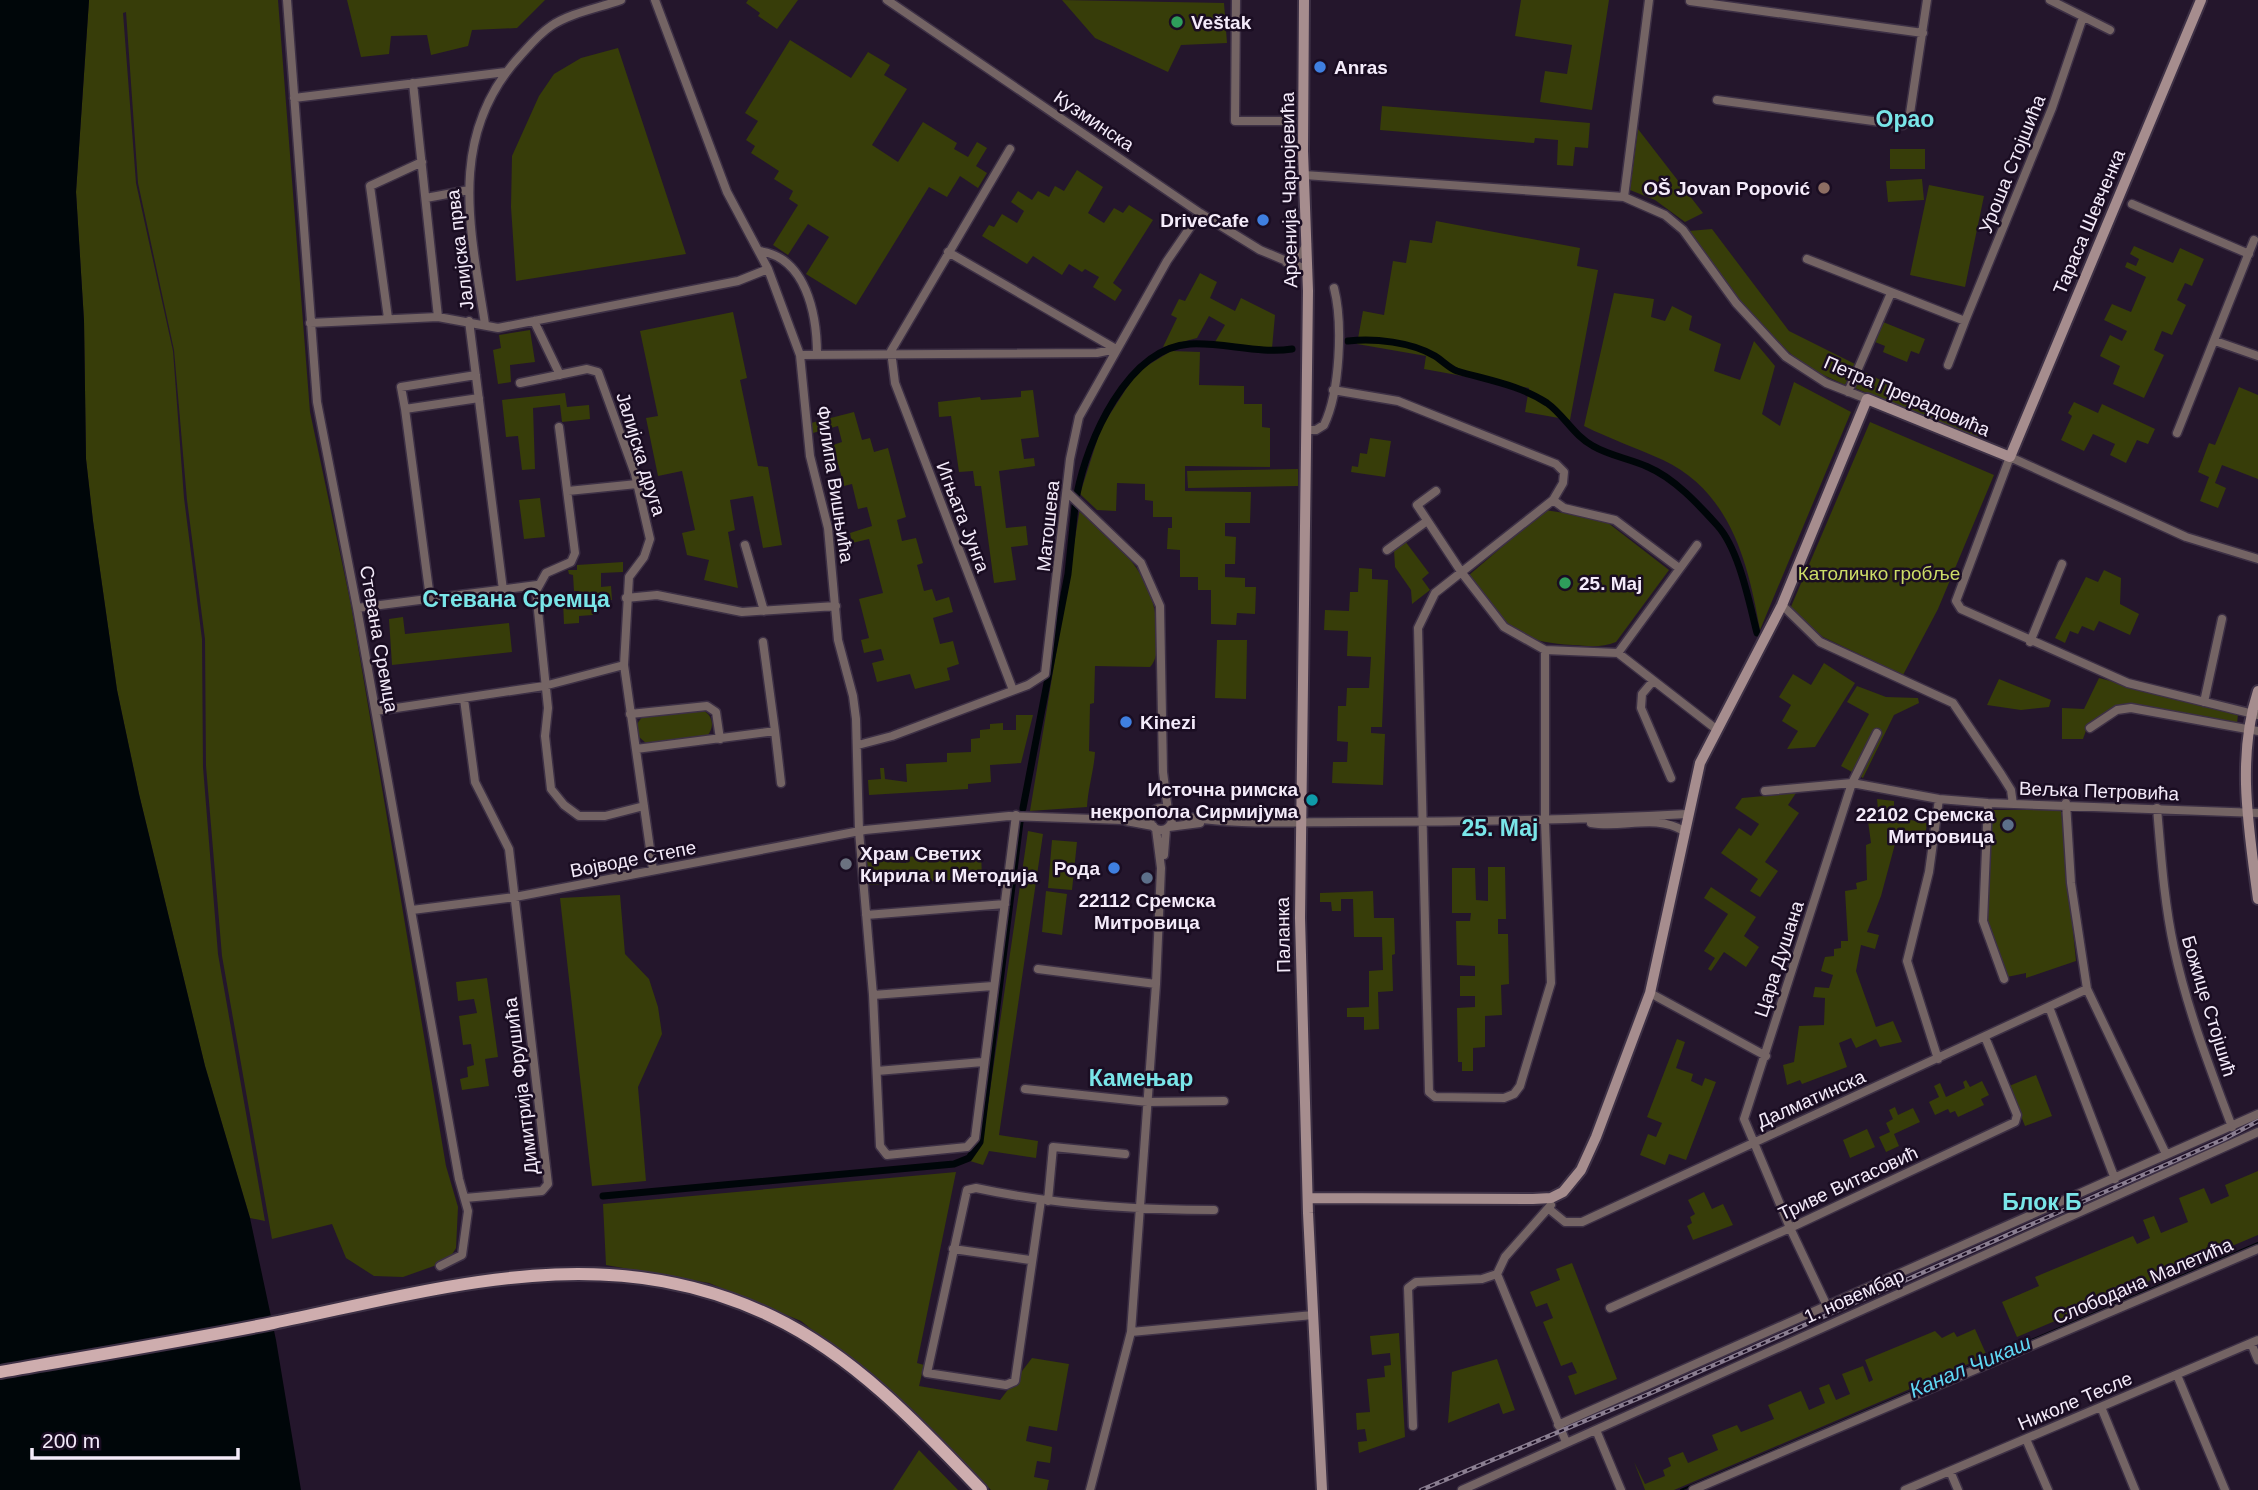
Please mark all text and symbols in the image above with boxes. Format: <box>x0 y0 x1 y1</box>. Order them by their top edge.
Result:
place label: Veštak <box>1191 12 1252 33</box>
marker: Veštak <box>1169 14 1185 30</box>
place label: Anras <box>1334 57 1388 78</box>
marker: Anras <box>1312 59 1328 75</box>
street label: Кузминска <box>1050 87 1138 156</box>
street label: Арсенија Чарнојевића <box>1277 91 1301 288</box>
street label: Уроша Стојшића <box>1975 91 2050 236</box>
district label: Орао <box>1876 106 1934 132</box>
street label: Тараса Шевченка <box>2049 146 2129 298</box>
place label: OŠ Jovan Popović <box>1643 178 1810 199</box>
marker: OŠ Jovan Popović <box>1816 180 1832 196</box>
street label: Јалијска прва <box>442 188 478 312</box>
place label: DriveCafe <box>1160 210 1249 231</box>
marker: DriveCafe <box>1255 212 1271 228</box>
street label: Петра Прерадовића <box>1821 352 1993 441</box>
street label: Јалијска друга <box>612 390 670 519</box>
street label: Филипа Вишњића <box>812 404 858 564</box>
street label: Игњата Јунга <box>932 459 994 576</box>
street label: Матошева <box>1033 479 1063 573</box>
park label: Католичко гробље <box>1798 563 1960 584</box>
street label: Стевана Сремца <box>356 564 402 715</box>
place label: 25. Maj <box>1579 573 1642 594</box>
marker: 25. Maj <box>1557 575 1573 591</box>
district label: Стевана Сремца <box>422 586 610 612</box>
place label: Kinezi <box>1140 712 1196 733</box>
marker: Kinezi <box>1118 714 1134 730</box>
street label: Вељка Петровића <box>2019 778 2180 804</box>
place label: Источна римска некропола Сирмијума <box>1090 779 1298 822</box>
marker: Источна римска некропола Сирмијума <box>1304 792 1320 808</box>
place label: 22102 Сремска Митровица <box>1856 804 1994 847</box>
district label: 25. Мај <box>1462 815 1539 841</box>
marker: 22102 Сремска Митровица <box>2000 817 2016 833</box>
street label: Војводе Степе <box>568 836 698 882</box>
place label: Храм Светих Кирила и Методија <box>860 843 1038 886</box>
marker: Храм Светих Кирила и Методија <box>838 856 854 872</box>
place label: Рода <box>1054 858 1100 879</box>
marker: Рода <box>1106 860 1122 876</box>
marker: 22112 Сремска Митровица <box>1139 870 1155 886</box>
place label: 22112 Сремска Митровица <box>1078 890 1216 933</box>
street label: Паланка <box>1272 897 1294 973</box>
street label: Цара Душана <box>1750 898 1808 1020</box>
street label: Божице Стојшић <box>2178 933 2240 1079</box>
street label: Димитрија Фрушића <box>500 996 542 1176</box>
district label: Камењар <box>1089 1065 1193 1091</box>
street label: Далматинска <box>1754 1066 1869 1132</box>
street label: Триве Витасовић <box>1775 1142 1921 1224</box>
district label: Блок Б <box>2002 1189 2082 1215</box>
street label: Слободана Малетића <box>2050 1234 2236 1328</box>
street label: 1. новембар <box>1801 1265 1907 1327</box>
water label: Канал Чикаш <box>1906 1330 2035 1402</box>
street label: Николе Тесле <box>2015 1367 2135 1435</box>
scale bar <box>32 1416 238 1460</box>
text: 200 m <box>42 1429 100 1452</box>

